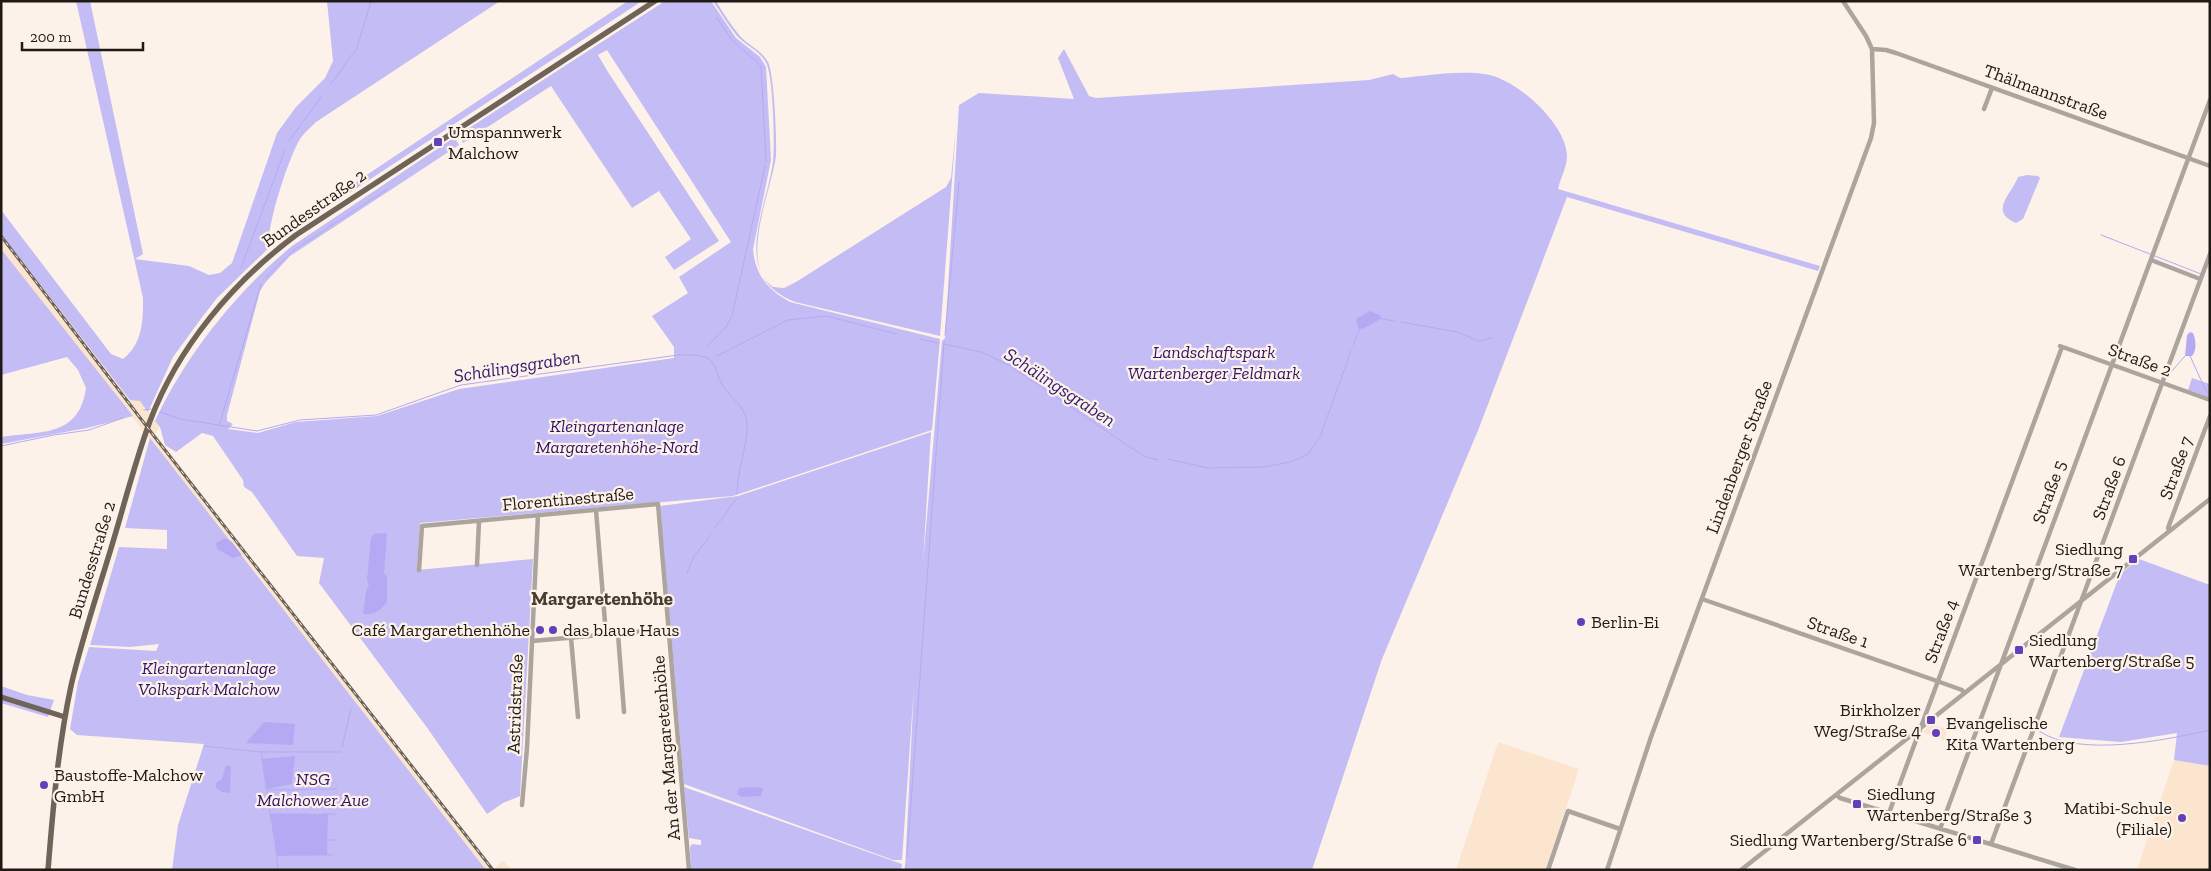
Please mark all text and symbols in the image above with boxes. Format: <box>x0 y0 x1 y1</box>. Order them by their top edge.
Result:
scale bar <box>22 20 144 52</box>
text: 200 m <box>30 28 71 46</box>
street label: Thälmannstraße <box>1981 59 2111 125</box>
place label: Umspannwerk Malchow <box>448 121 562 164</box>
marker: Umspannwerk Malchow <box>432 136 444 148</box>
street label: Bundesstraße 2 <box>258 164 370 252</box>
street label: Straße 2 <box>2105 338 2175 382</box>
park label: Landschaftspark Wartenberger Feldmark <box>1128 341 1300 384</box>
water label: Schälingsgraben <box>1000 342 1120 432</box>
water label: Schälingsgraben <box>452 345 582 387</box>
street label: Lindenberger Straße <box>1701 377 1777 537</box>
park label: Kleingartenanlage Margaretenhöhe-Nord <box>536 415 698 458</box>
street label: Straße 7 <box>2154 433 2198 502</box>
street label: Straße 6 <box>2087 453 2131 523</box>
street label: Straße 5 <box>2027 457 2071 527</box>
street label: Florentinestraße <box>501 482 635 516</box>
street label: Bundesstraße 2 <box>64 499 120 621</box>
place label: Siedlung Wartenberg/Straße 7 <box>1958 538 2124 581</box>
marker: Siedlung Wartenberg/Straße 7 <box>2127 553 2139 565</box>
district label: Margaretenhöhe <box>531 587 673 610</box>
street label: Straße 4 <box>1919 596 1963 666</box>
place label: Berlin-Ei <box>1591 611 1659 633</box>
street label: Straße 1 <box>1804 611 1872 653</box>
marker: Berlin-Ei <box>1575 616 1587 628</box>
place label: Café Margarethenhöhe <box>352 619 530 641</box>
place label: das blaue Haus <box>563 619 679 641</box>
marker: Café Margarethenhöhe <box>534 624 546 636</box>
marker: das blaue Haus <box>547 624 559 636</box>
place label: Siedlung Wartenberg/Straße 5 <box>2029 629 2194 672</box>
marker: Siedlung Wartenberg/Straße 5 <box>2013 644 2025 656</box>
street label: Astridstraße <box>502 654 528 754</box>
street label: An der Margaretenhöhe <box>647 655 685 841</box>
park label: Kleingartenanlage Volkspark Malchow <box>138 657 280 700</box>
place label: Birkholzer Weg/Straße 4 <box>1814 699 1921 742</box>
place label: Evangelische Kita Wartenberg <box>1946 712 2075 755</box>
marker: Birkholzer Weg/Straße 4 <box>1925 714 1937 726</box>
marker: Evangelische Kita Wartenberg <box>1930 727 1942 739</box>
place label: Baustoffe-Malchow GmbH <box>54 764 203 807</box>
park label: NSG Malchower Aue <box>257 768 369 811</box>
marker: Baustoffe-Malchow GmbH <box>38 779 50 791</box>
place label: Siedlung Wartenberg/Straße 3 <box>1867 783 2032 826</box>
place label: Matibi-Schule (Filiale) <box>2064 797 2172 840</box>
marker: Siedlung Wartenberg/Straße 3 <box>1851 798 1863 810</box>
marker: Matibi-Schule (Filiale) <box>2176 812 2188 824</box>
place label: Siedlung Wartenberg/Straße 6 <box>1730 829 1967 851</box>
marker: Siedlung Wartenberg/Straße 6 <box>1971 834 1983 846</box>

